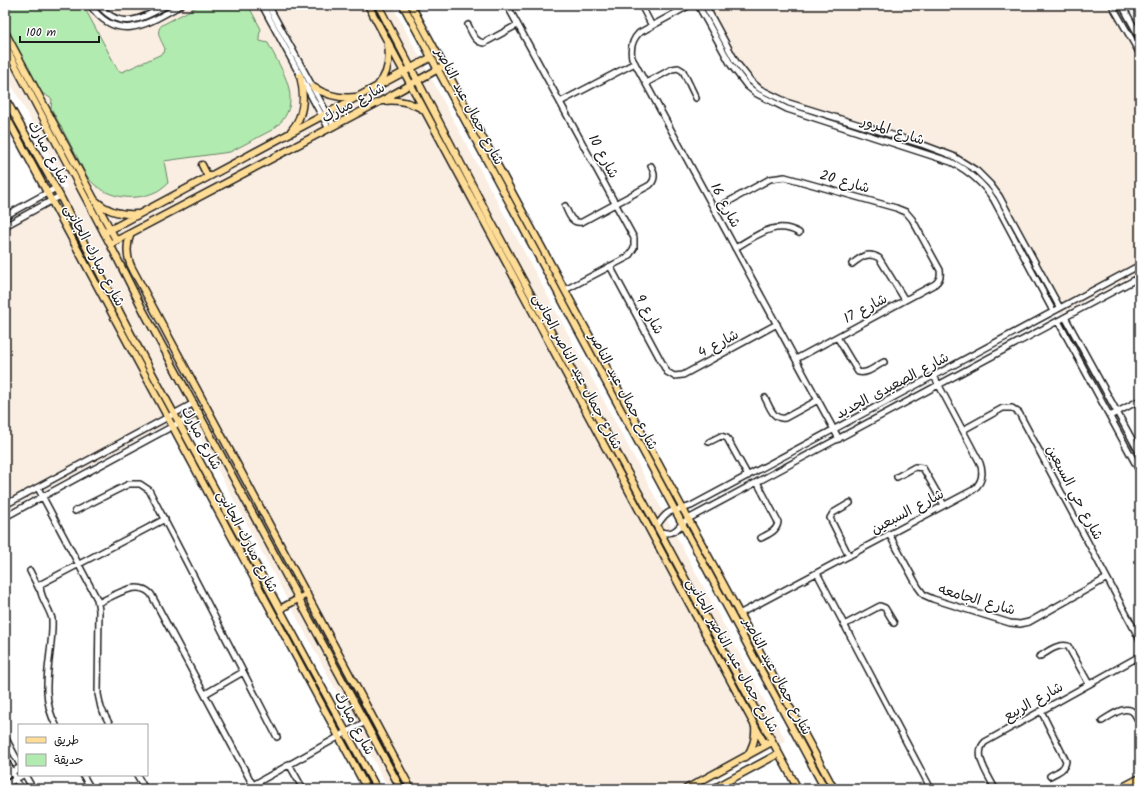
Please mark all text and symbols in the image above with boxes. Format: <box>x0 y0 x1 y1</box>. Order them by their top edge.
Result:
scale bar <box>20 18 99 44</box>
text: 100 m <box>26 23 57 42</box>
street label: شارع جمال عبد الناصر <box>428 43 509 169</box>
street label: شارع مبارك <box>318 77 389 129</box>
street label: شارع المرور <box>857 110 927 152</box>
street label: شارع مبارك <box>22 117 75 188</box>
street label: شارع 10 <box>582 130 624 183</box>
street label: شارع 20 <box>817 164 872 200</box>
street label: شارع 16 <box>704 179 746 232</box>
street label: شارع مبارك الجانبى <box>58 200 130 311</box>
street label: شارع 17 <box>840 288 891 330</box>
street label: شارع جمال عبد الناصر الجانبى <box>530 290 626 452</box>
street label: شارع 9 <box>629 290 669 339</box>
street label: شارع 4 <box>694 324 743 364</box>
street label: شارع جمال عبد الناصر <box>586 330 662 452</box>
street label: شارع الصعيدى الجديد <box>832 347 953 425</box>
street label: شارع مبارك <box>175 403 227 474</box>
street label: شارع حي السبعين <box>1039 441 1109 545</box>
street label: شارع السبعين <box>867 483 948 540</box>
street label: شارع مبارك الجانبى <box>211 486 283 597</box>
street label: شارع جمال عبد الناصر الجانبى <box>683 575 783 735</box>
street label: شارع الجامعه <box>936 578 1018 621</box>
street label: شارع جمال عبد الناصر <box>740 615 816 737</box>
street label: شارع الربيع <box>1000 676 1067 727</box>
street label: شارع مبارك <box>328 688 380 759</box>
legend <box>18 724 148 776</box>
text: طريق <box>54 731 79 750</box>
text: حديقة <box>54 751 83 770</box>

